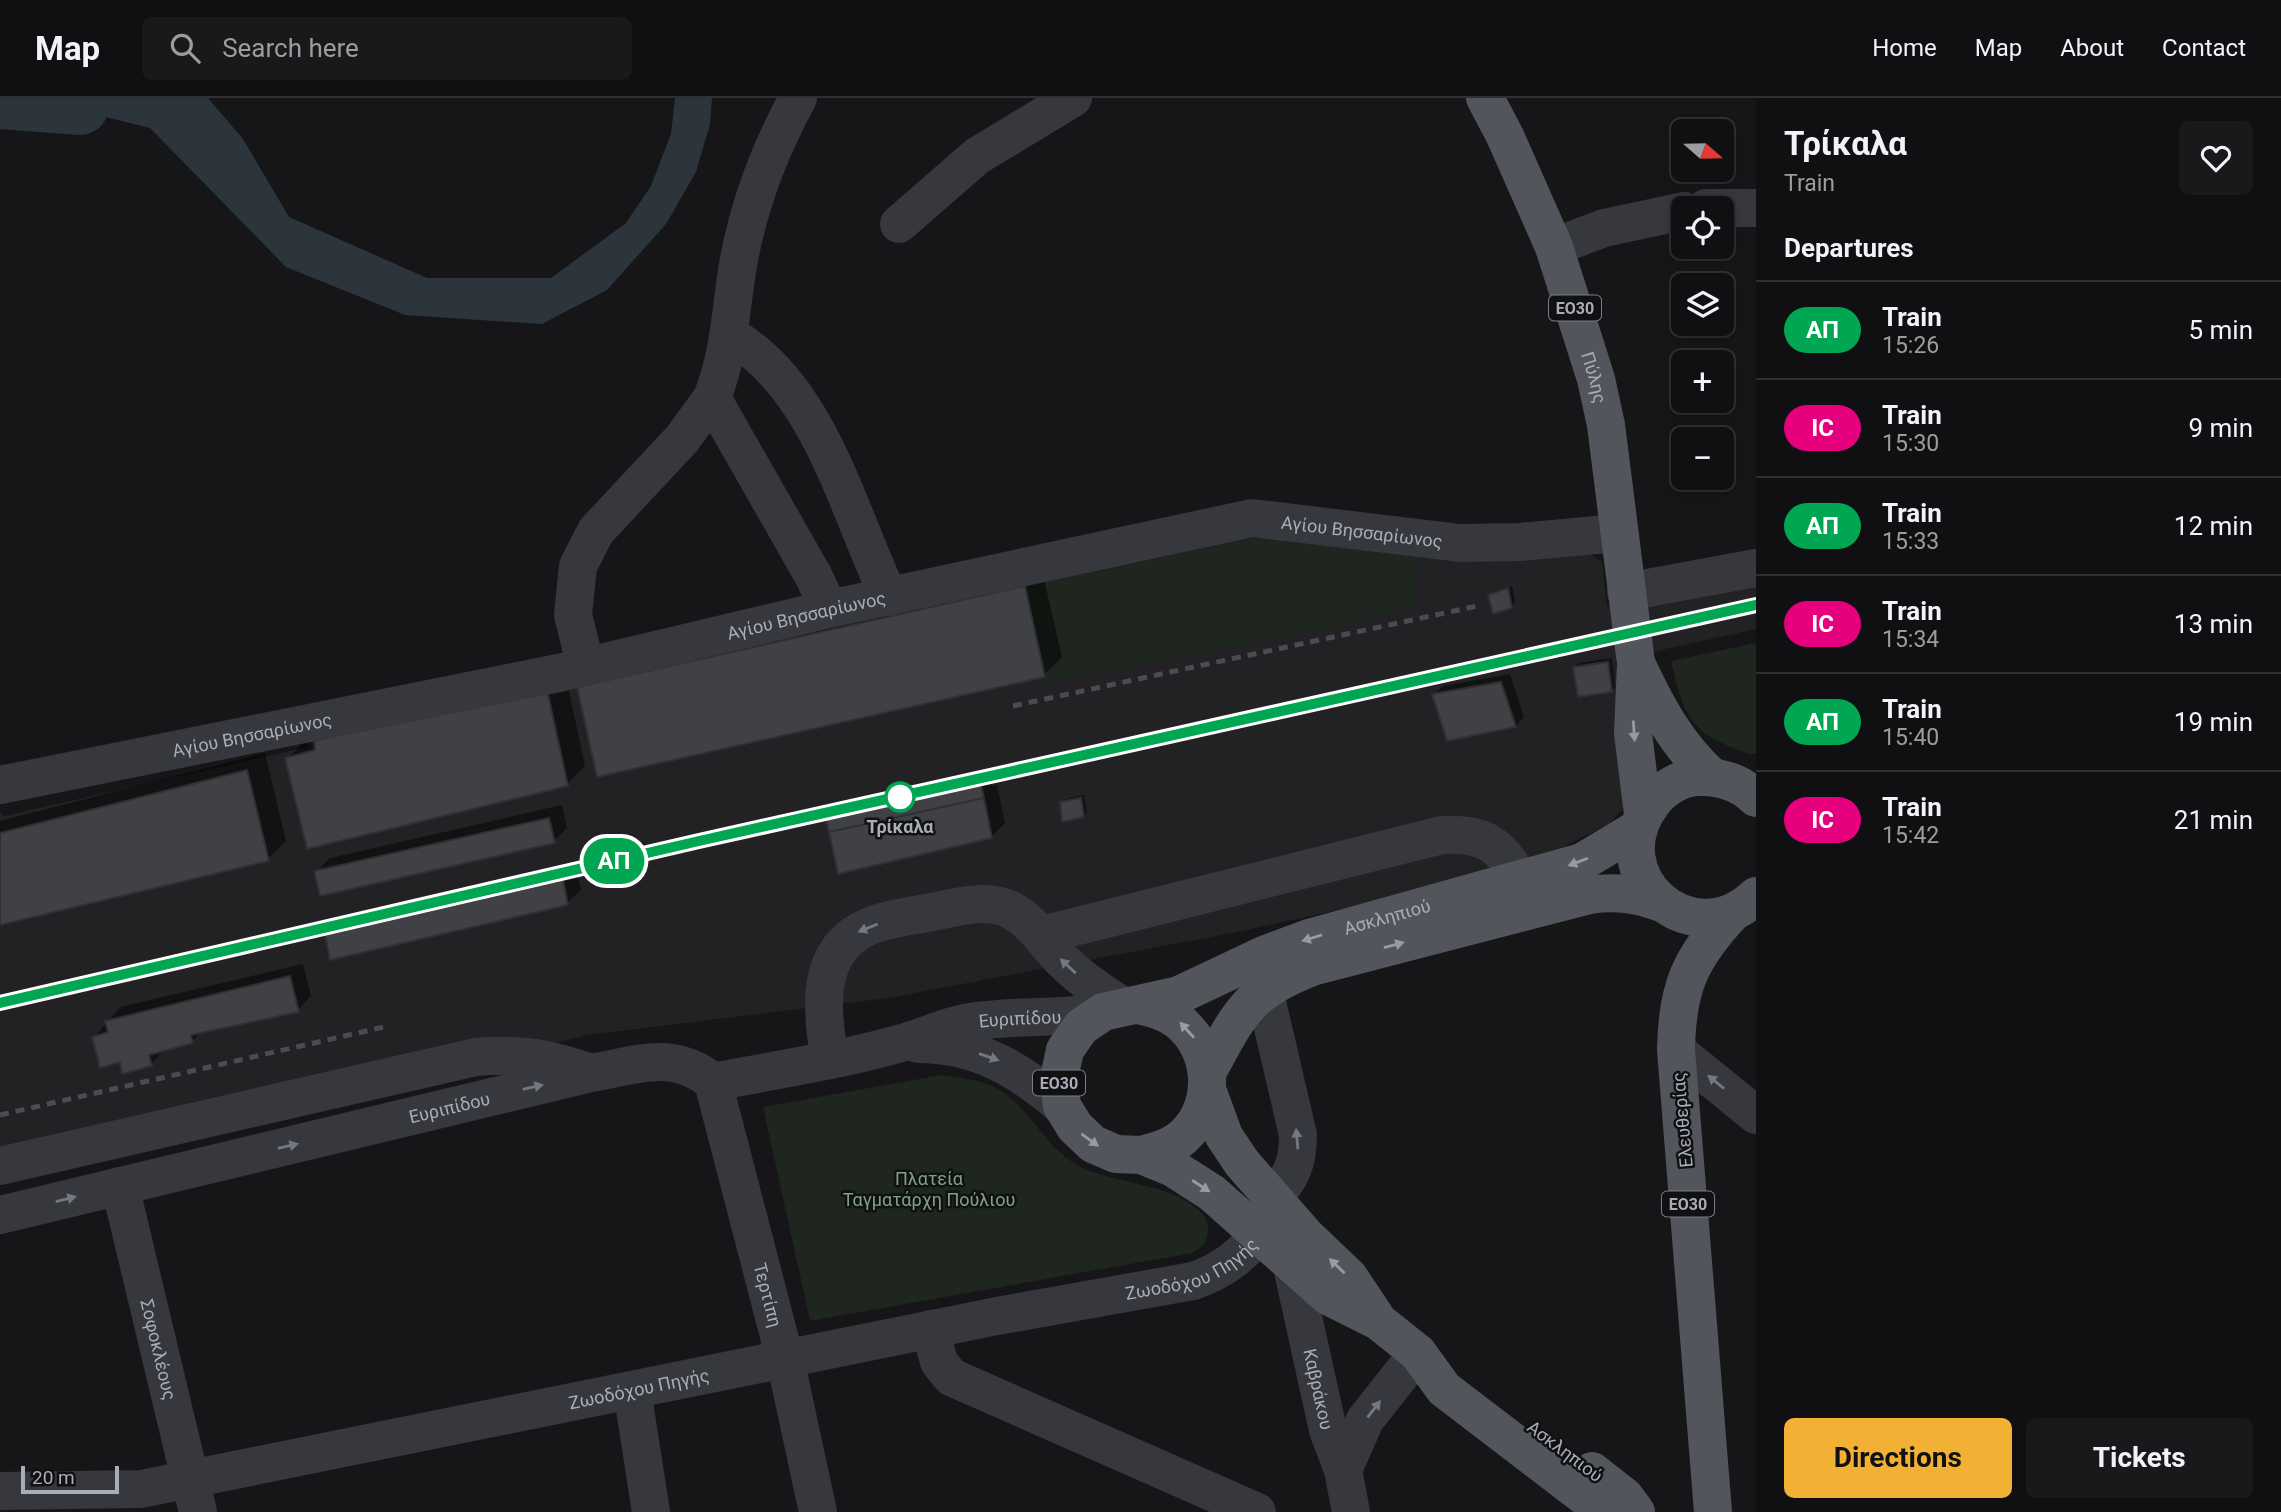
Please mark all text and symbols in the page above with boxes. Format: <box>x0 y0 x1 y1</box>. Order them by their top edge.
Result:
search box <box>142 17 632 80</box>
text: Map <box>35 29 100 68</box>
icon: search <box>166 29 204 67</box>
text: Search here <box>222 33 359 63</box>
text: Home <box>1872 34 1937 62</box>
text: Map <box>1975 34 2022 62</box>
text: About <box>2060 34 2124 62</box>
text: Contact <box>2162 34 2246 62</box>
north arrow <box>1671 119 1734 182</box>
map controls <box>1671 119 1734 490</box>
button: heart <box>2179 121 2253 195</box>
text: Τρίκαλα <box>1784 124 1907 163</box>
text: Train <box>1784 170 1835 197</box>
button: locate <box>1671 196 1734 259</box>
text: Departures <box>1784 233 1914 263</box>
button: layers <box>1671 273 1734 336</box>
road number: ΕΟ30 <box>1549 296 1601 320</box>
text: Train <box>1882 302 1942 332</box>
text: 5 min <box>2188 315 2253 345</box>
text: ΑΠ <box>1806 316 1839 344</box>
text: 15:26 <box>1882 332 1939 359</box>
street label: Πύλης <box>1577 349 1611 405</box>
button: + <box>1671 350 1734 413</box>
text: Train <box>1882 400 1942 430</box>
text: 9 min <box>2188 413 2253 443</box>
text: IC <box>1811 414 1834 442</box>
button: − <box>1671 427 1734 490</box>
text: 15:30 <box>1882 430 1939 457</box>
text: Train <box>1882 498 1942 528</box>
street label: Αγίου Βησσαρίωνος <box>1280 511 1444 551</box>
text: 12 min <box>2174 511 2253 541</box>
text: ΑΠ <box>1806 512 1839 540</box>
text: 15:33 <box>1882 528 1939 555</box>
street label: Αγίου Βησσαρίωνος <box>725 587 887 643</box>
text: Train <box>1882 596 1942 626</box>
text: 13 min <box>2174 609 2253 639</box>
text: IC <box>1811 610 1834 638</box>
text: 15:34 <box>1882 626 1939 653</box>
text: Train <box>1882 694 1942 724</box>
text: 19 min <box>2174 707 2253 737</box>
street label: Αγίου Βησσαρίωνος <box>170 708 334 761</box>
text: ΑΠ <box>1806 708 1839 736</box>
one-way arrow <box>1629 721 1640 743</box>
text: 15:40 <box>1882 724 1939 751</box>
marker: Τρίκαλα <box>885 782 915 812</box>
text: Train <box>1882 792 1942 822</box>
text: 21 min <box>2174 805 2253 835</box>
text: IC <box>1811 806 1834 834</box>
place label: Τρίκαλα <box>866 816 934 837</box>
text: 15:42 <box>1882 822 1939 849</box>
line badge: ΑΠ <box>582 838 646 884</box>
text: ΑΠ <box>597 847 631 875</box>
one-way arrow <box>1568 857 1589 868</box>
street label: Ασκληπιού <box>1341 894 1433 938</box>
one-way arrow <box>857 922 878 933</box>
one-way arrow <box>1302 933 1323 943</box>
one-way arrow <box>1383 939 1405 950</box>
one-way arrow <box>1060 957 1077 974</box>
street label: Ευριπίδου <box>977 1006 1062 1031</box>
one-way arrow <box>1179 1021 1195 1039</box>
one-way arrow <box>979 1052 1000 1063</box>
road number: ΕΟ30 <box>1033 1071 1085 1096</box>
street label: Ελευθερίας <box>1667 1071 1697 1169</box>
one-way arrow <box>1708 1075 1725 1090</box>
one-way arrow <box>522 1081 544 1092</box>
street label: Ευριπίδου <box>407 1087 492 1127</box>
one-way arrow <box>1291 1127 1302 1149</box>
one-way arrow <box>1081 1132 1099 1146</box>
one-way arrow <box>277 1140 299 1151</box>
park label: Πλατεία Ταγματάρχη Πούλιου <box>843 1168 1015 1210</box>
one-way arrow <box>1192 1179 1210 1193</box>
road number: ΕΟ30 <box>1662 1192 1714 1216</box>
one-way arrow <box>55 1193 77 1204</box>
street label: Ζωοδόχου Πηγής <box>1123 1233 1262 1303</box>
one-way arrow <box>1329 1258 1346 1275</box>
street label: Τερτίπη <box>750 1261 787 1329</box>
street label: Σοφοκλέους <box>137 1297 181 1402</box>
street label: Καβράκου <box>1300 1346 1338 1431</box>
street label: Ζωοδόχου Πηγής <box>567 1364 711 1413</box>
one-way arrow <box>1366 1400 1380 1418</box>
street label: Ασκληπιού <box>1523 1416 1607 1486</box>
button: Directions <box>1784 1418 2012 1498</box>
button: Tickets <box>2026 1418 2253 1498</box>
scale bar <box>21 1463 119 1495</box>
text: 20 m <box>32 1466 75 1489</box>

